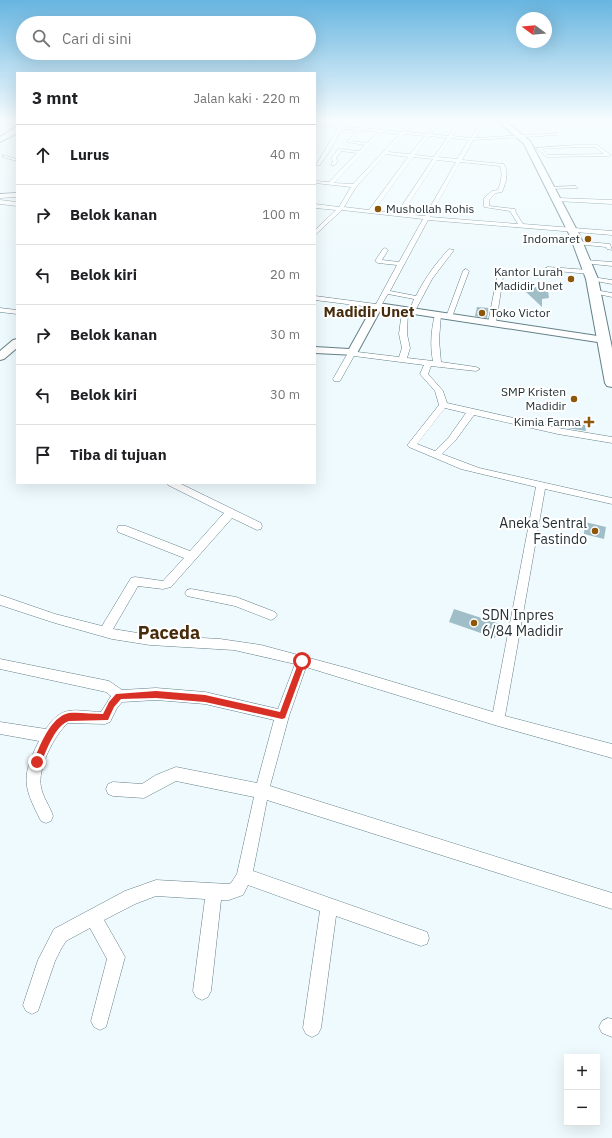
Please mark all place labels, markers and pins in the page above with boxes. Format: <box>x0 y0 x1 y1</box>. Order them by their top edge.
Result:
place label: Mushollah Rohis <box>386 201 475 216</box>
marker: Mushollah Rohis <box>373 204 383 214</box>
place label: Indomaret <box>523 231 580 246</box>
marker: Indomaret <box>583 234 593 244</box>
place label: Kantor Lurah Madidir Unet <box>494 264 563 293</box>
marker: Kantor Lurah Madidir Unet <box>566 274 576 284</box>
place label: Toko Victor <box>490 305 551 320</box>
marker: Toko Victor <box>477 308 487 318</box>
place label: SMP Kristen Madidir <box>501 384 567 413</box>
marker: SMP Kristen Madidir <box>569 394 579 404</box>
place label: Kimia Farma <box>514 414 582 429</box>
marker: Kimia Farma <box>584 417 594 427</box>
place label: Aneka Sentral Fastindo <box>499 514 587 548</box>
marker: Aneka Sentral Fastindo <box>590 526 600 536</box>
place label: SDN Inpres 6/84 Madidir <box>482 606 563 640</box>
marker: SDN Inpres 6/84 Madidir <box>469 618 479 628</box>

